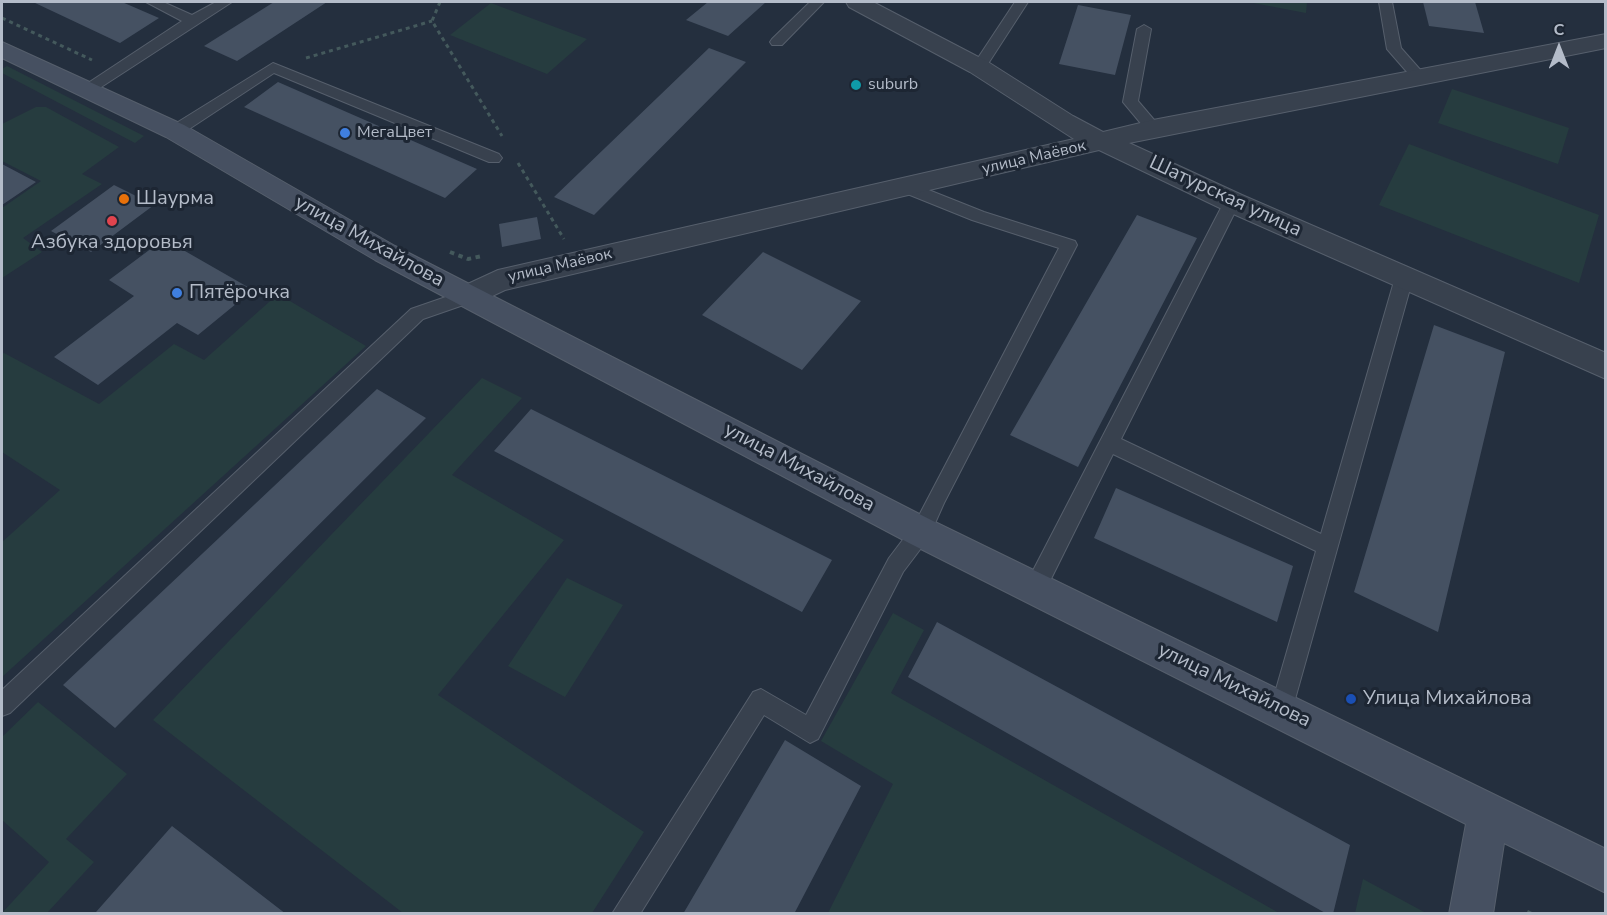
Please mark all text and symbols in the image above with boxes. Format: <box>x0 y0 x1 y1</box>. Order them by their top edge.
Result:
north arrow <box>1529 18 1589 78</box>
text: С <box>1554 19 1564 41</box>
place label: suburb <box>868 75 918 95</box>
marker: suburb <box>849 78 863 92</box>
place label: МегаЦвет <box>357 123 432 143</box>
marker: МегаЦвет <box>338 126 352 140</box>
street label: улица Маёвок <box>980 137 1088 179</box>
street label: Шатурская улица <box>1145 151 1305 243</box>
place label: Шаурма <box>136 187 214 211</box>
street label: улица Михайлова <box>290 191 448 293</box>
marker: Шаурма <box>117 192 131 206</box>
marker: Азбука здоровья <box>105 214 119 228</box>
place label: Азбука здоровья <box>31 231 193 255</box>
street label: улица Маёвок <box>506 245 614 287</box>
place label: Пятёрочка <box>189 281 290 305</box>
marker: Пятёрочка <box>170 286 184 300</box>
street label: улица Михайлова <box>720 418 878 518</box>
street label: улица Михайлова <box>1154 639 1314 733</box>
place label: Улица Михайлова <box>1363 687 1532 711</box>
marker: Улица Михайлова <box>1344 692 1358 706</box>

